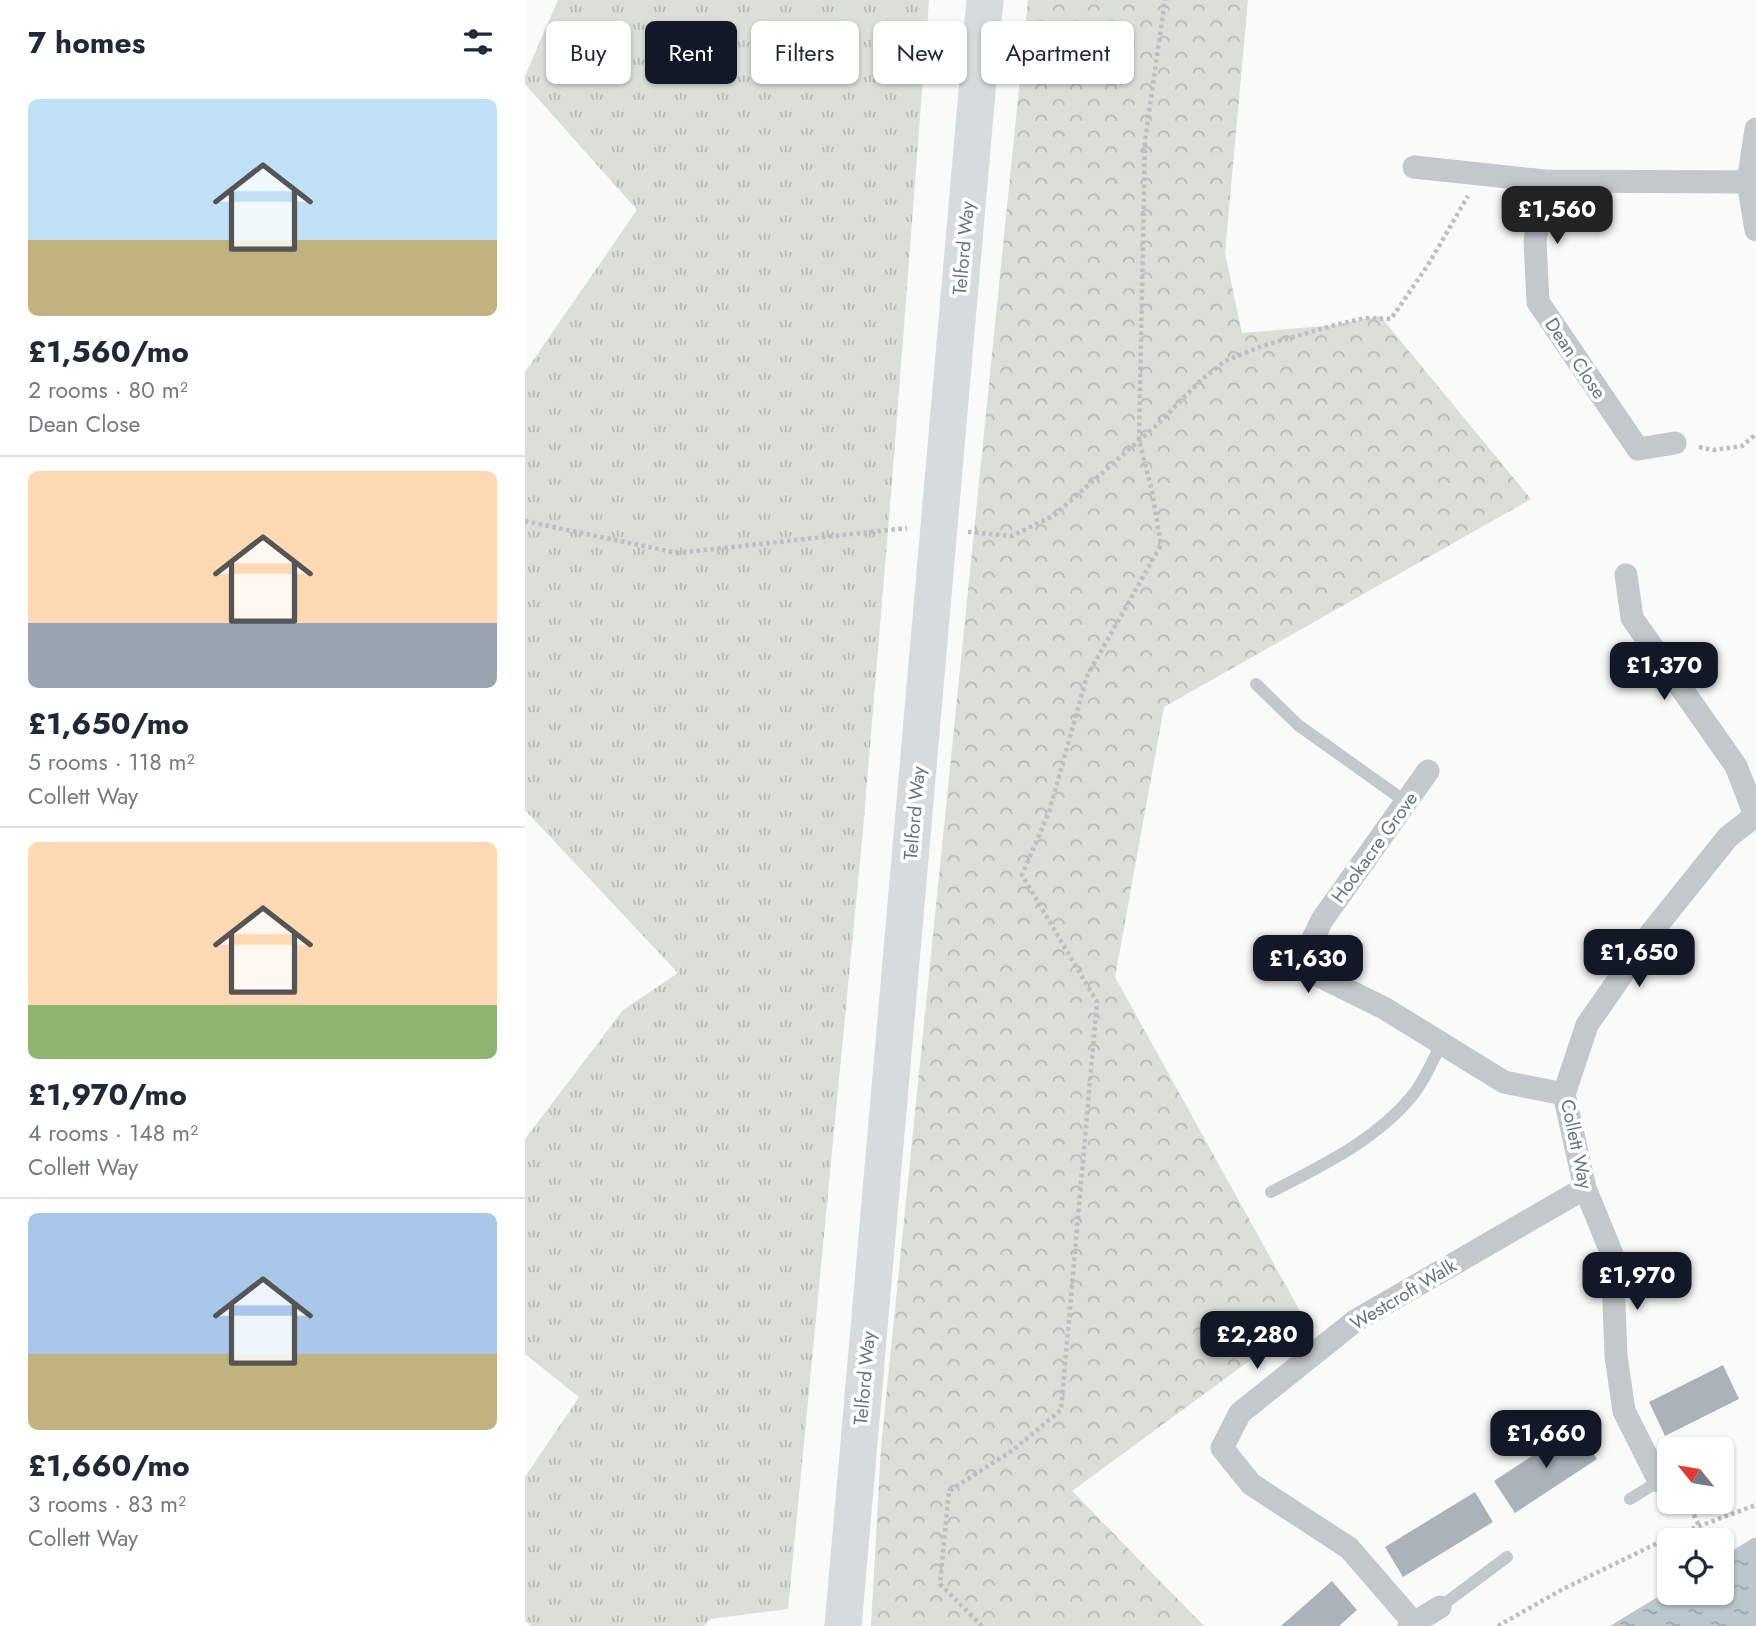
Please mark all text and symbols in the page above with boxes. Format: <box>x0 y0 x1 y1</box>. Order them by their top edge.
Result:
text: 7 homes <box>28 21 145 64</box>
chip: Buy <box>546 21 631 84</box>
chip: Rent <box>645 21 737 84</box>
chip: Filters <box>751 21 859 84</box>
chip: New <box>873 21 967 84</box>
chip: Apartment <box>981 21 1134 84</box>
icon: filters <box>459 23 497 61</box>
icon: home <box>200 144 326 270</box>
pin: £1,560 <box>1500 187 1614 246</box>
text: £1,560 <box>1518 192 1596 226</box>
street label: Telford Way <box>946 199 981 296</box>
street label: Dean Close <box>1538 312 1613 404</box>
text: £1,560/mo <box>28 330 189 373</box>
text: 2 rooms · 80 m² <box>28 373 188 407</box>
text: Dean Close <box>28 407 140 441</box>
icon: home <box>200 516 326 642</box>
pin: £1,370 <box>1607 642 1721 702</box>
text: £1,370 <box>1626 648 1702 682</box>
text: £1,650/mo <box>28 702 189 745</box>
text: 5 rooms · 118 m² <box>28 745 195 779</box>
street label: Telford Way <box>897 764 932 861</box>
text: Collett Way <box>28 779 138 813</box>
street label: Hookacre Grove <box>1325 786 1424 908</box>
icon: home <box>200 887 326 1013</box>
pin: £1,650 <box>1582 930 1696 989</box>
text: £1,650 <box>1600 935 1678 969</box>
pin: £1,630 <box>1251 936 1365 995</box>
text: £1,630 <box>1269 941 1347 975</box>
text: £1,970/mo <box>28 1073 187 1116</box>
street label: Collett Way <box>1554 1097 1599 1192</box>
text: 4 rooms · 148 m² <box>28 1116 198 1150</box>
text: Collett Way <box>28 1150 138 1184</box>
street label: Westcroft Walk <box>1345 1252 1462 1337</box>
pin: £1,970 <box>1580 1252 1694 1312</box>
icon: home <box>200 1258 326 1384</box>
text: £1,970 <box>1598 1258 1676 1292</box>
pin: £2,280 <box>1200 1312 1314 1371</box>
text: £2,280 <box>1216 1317 1298 1351</box>
street label: Telford Way <box>847 1329 882 1426</box>
pin: £1,660 <box>1489 1410 1603 1470</box>
text: £1,660 <box>1506 1416 1586 1450</box>
north arrow <box>1657 1437 1734 1514</box>
map controls <box>1657 1437 1734 1605</box>
text: £1,660/mo <box>28 1444 190 1487</box>
text: 3 rooms · 83 m² <box>28 1487 186 1521</box>
text: Collett Way <box>28 1521 138 1555</box>
button: locate <box>1657 1528 1734 1605</box>

